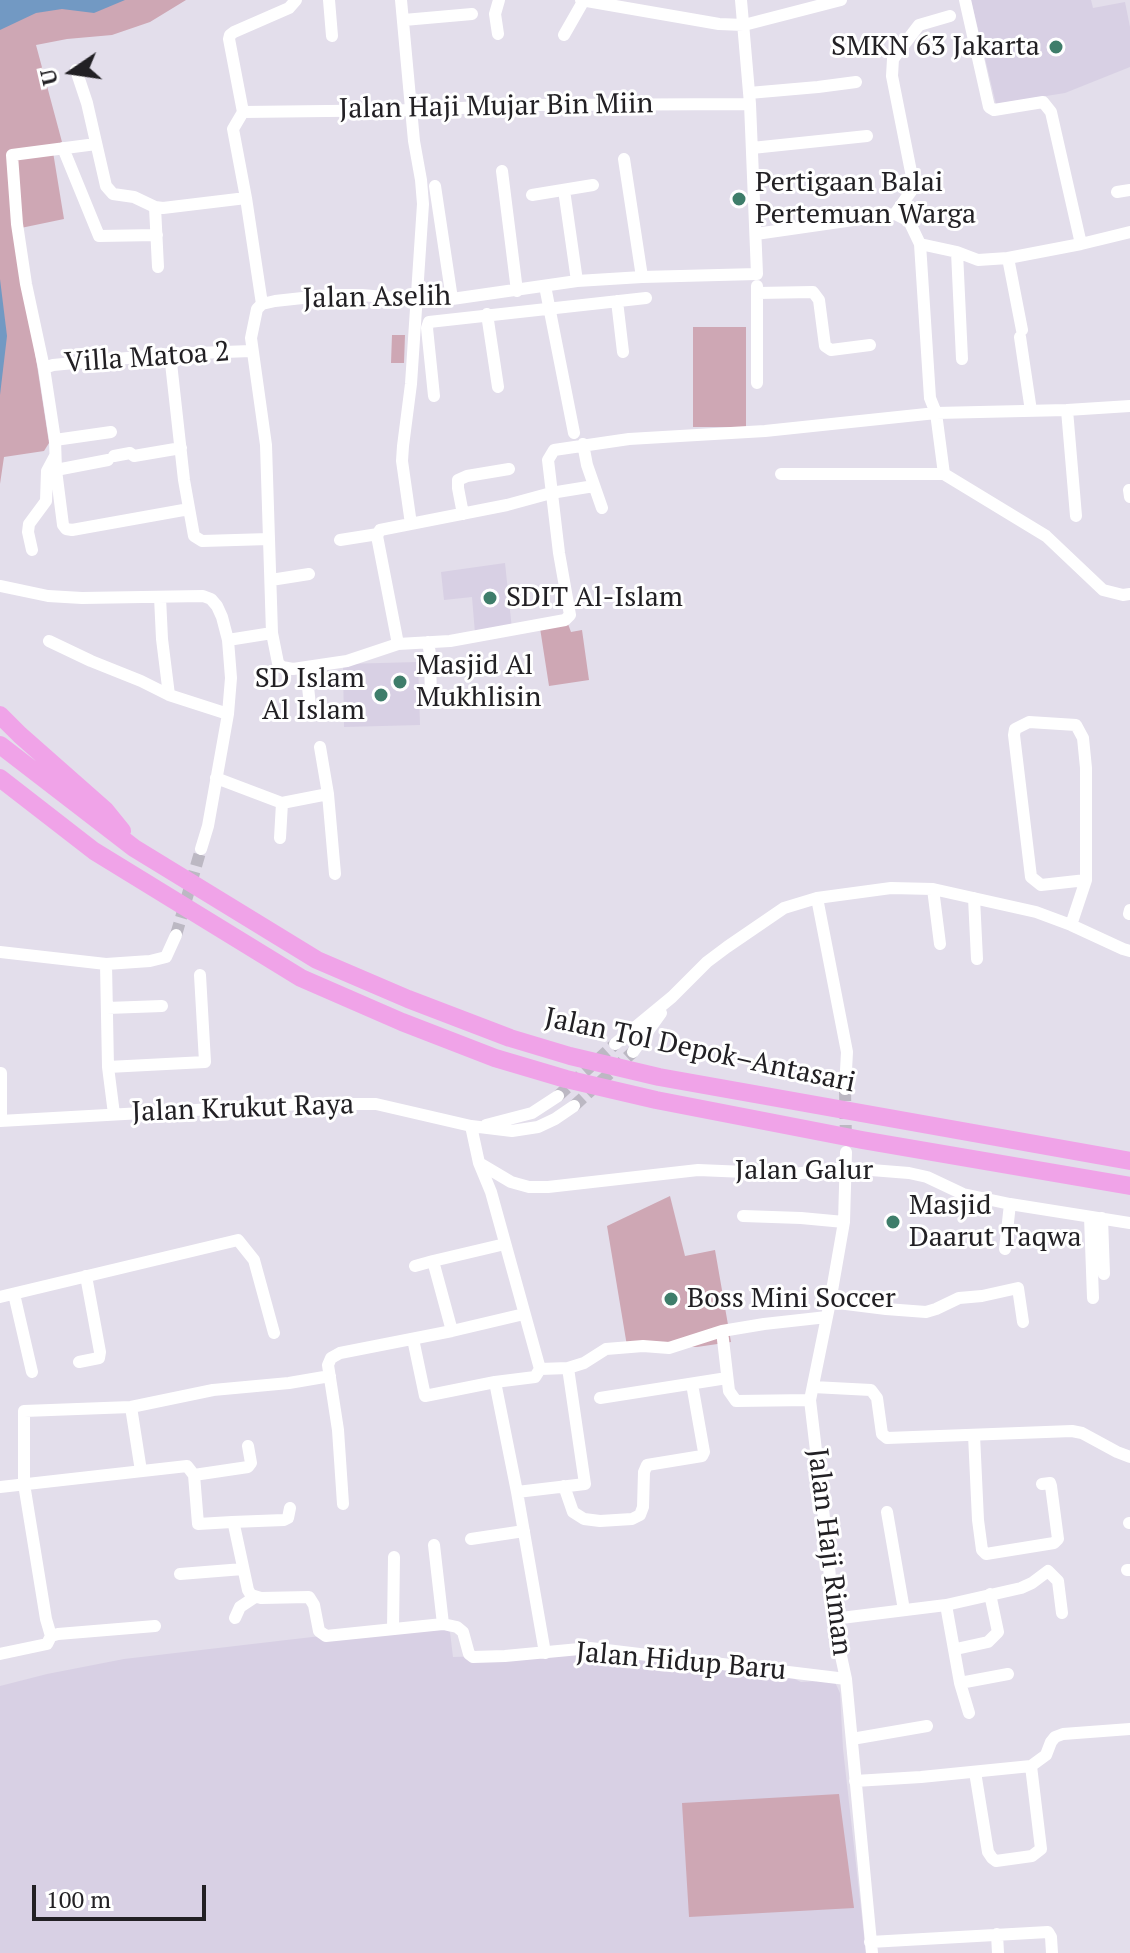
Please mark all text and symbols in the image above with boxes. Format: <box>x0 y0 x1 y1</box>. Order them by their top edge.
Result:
place label: SMKN 63 Jakarta <box>831 30 1040 64</box>
north arrow <box>32 32 112 112</box>
marker: SMKN 63 Jakarta <box>1047 38 1065 56</box>
text: U <box>32 67 64 88</box>
street label: Jalan Haji Mujar Bin Miin <box>338 87 654 127</box>
place label: Pertigaan Balai Pertemuan Warga <box>755 166 976 232</box>
marker: Pertigaan Balai Pertemuan Warga <box>730 190 748 208</box>
street label: Jalan Aselih <box>303 280 451 316</box>
street label: Villa Matoa 2 <box>63 335 231 381</box>
place label: SDIT Al-Islam <box>506 581 683 615</box>
marker: SDIT Al-Islam <box>481 589 499 607</box>
place label: Masjid Al Mukhlisin <box>416 649 541 715</box>
place label: SD Islam Al Islam <box>255 662 365 728</box>
marker: Masjid Al Mukhlisin <box>391 673 409 691</box>
marker: SD Islam Al Islam <box>372 686 390 704</box>
street label: Jalan Tol Depok–Antasari <box>542 1002 858 1100</box>
street label: Jalan Krukut Raya <box>131 1088 355 1130</box>
street label: Jalan Galur <box>735 1154 873 1188</box>
place label: Masjid Daarut Taqwa <box>909 1189 1082 1255</box>
marker: Masjid Daarut Taqwa <box>884 1213 902 1231</box>
place label: Boss Mini Soccer <box>687 1282 896 1316</box>
marker: Boss Mini Soccer <box>662 1290 680 1308</box>
street label: Jalan Haji Riman <box>800 1446 858 1658</box>
street label: Jalan Hidup Baru <box>574 1636 788 1688</box>
scale bar <box>36 1869 210 1919</box>
text: 100 m <box>46 1883 111 1915</box>

